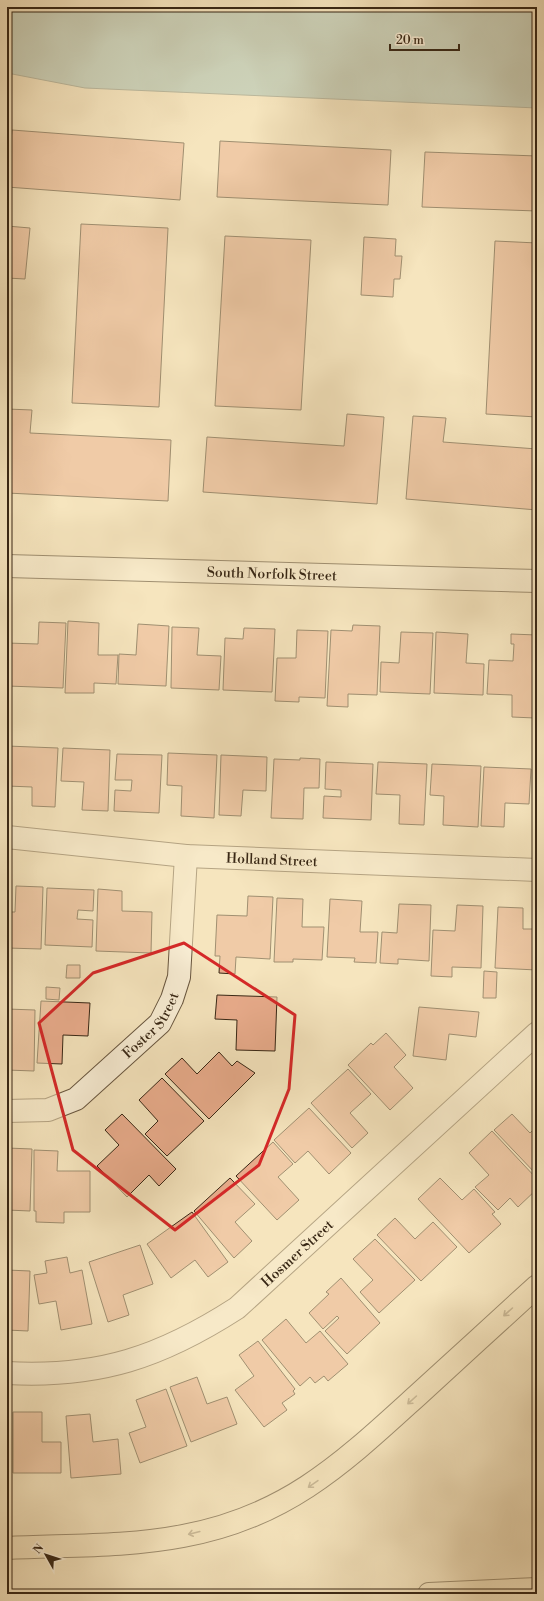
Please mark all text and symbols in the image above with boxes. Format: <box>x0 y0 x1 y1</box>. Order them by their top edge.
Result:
scale bar <box>390 26 459 52</box>
text: 20 m <box>396 33 424 48</box>
street label: South Norfolk Street <box>207 564 337 585</box>
street label: Holland Street <box>226 850 318 871</box>
street label: Foster Street <box>119 990 183 1063</box>
street label: Hosmer Street <box>258 1216 337 1291</box>
one-way arrow <box>503 1308 513 1317</box>
one-way arrow <box>408 1395 418 1404</box>
one-way arrow <box>308 1480 319 1488</box>
one-way arrow <box>188 1530 201 1538</box>
north arrow <box>26 1535 66 1575</box>
text: N <box>31 1541 47 1557</box>

